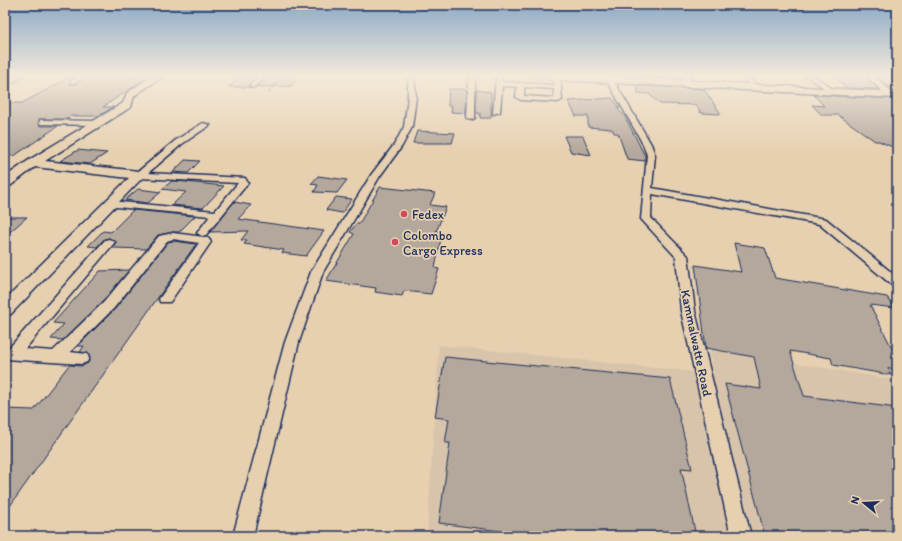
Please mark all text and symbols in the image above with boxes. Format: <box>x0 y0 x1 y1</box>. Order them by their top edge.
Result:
place label: Fedex <box>412 207 444 222</box>
marker: Fedex <box>399 209 409 219</box>
place label: Colombo Cargo Express <box>403 228 483 258</box>
marker: Colombo Cargo Express <box>390 237 400 247</box>
street label: Kammalwatte Road <box>678 288 715 398</box>
north arrow <box>844 483 884 523</box>
text: N <box>848 495 862 506</box>

